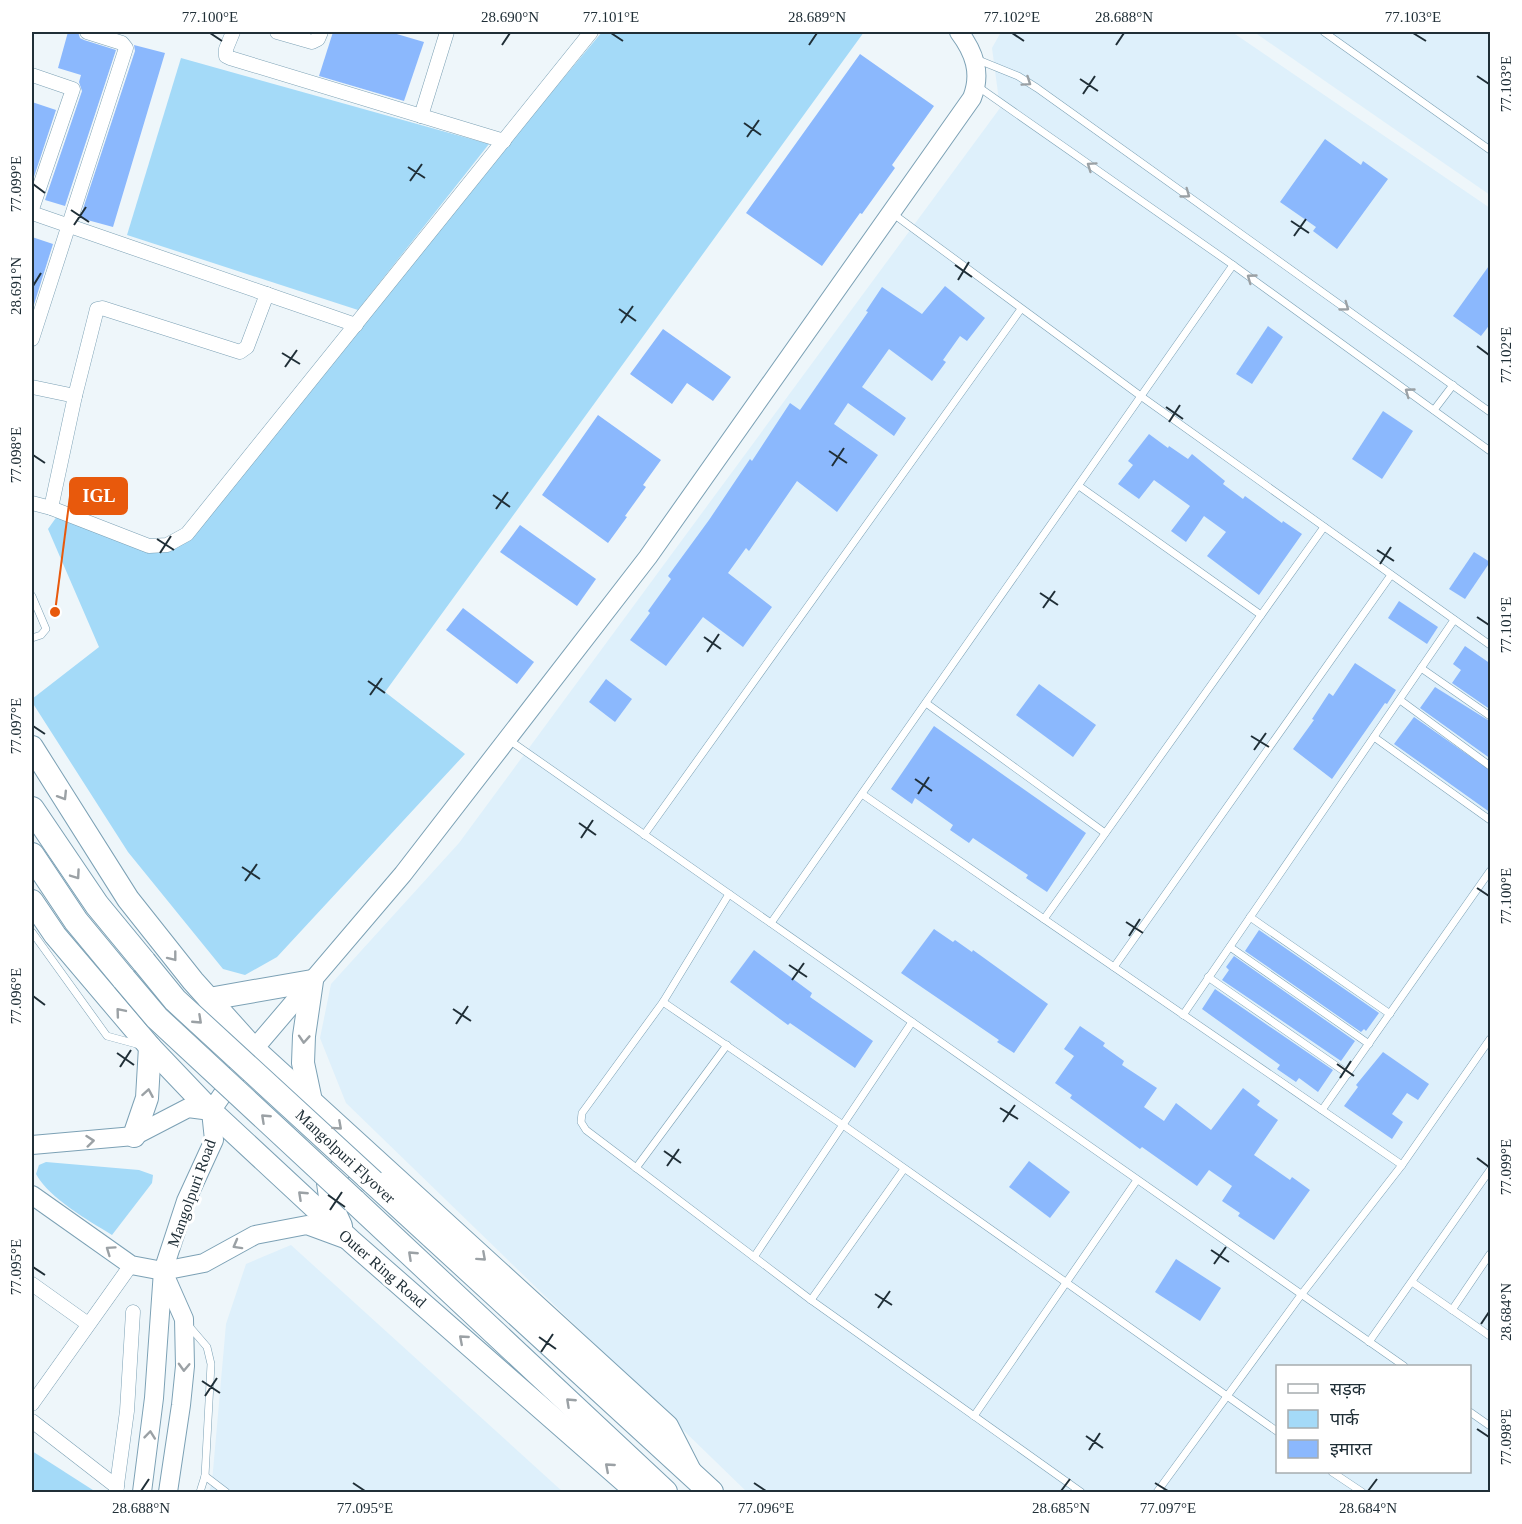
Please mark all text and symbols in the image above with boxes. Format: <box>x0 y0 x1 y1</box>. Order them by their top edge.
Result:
text: 77.100°E <box>182 9 238 25</box>
text: 28.690°N <box>481 9 539 25</box>
text: 77.101°E <box>583 9 639 25</box>
text: 28.689°N <box>788 9 846 25</box>
text: 77.102°E <box>984 9 1040 25</box>
text: 28.688°N <box>1095 9 1153 25</box>
text: 77.103°E <box>1385 9 1441 25</box>
text: 77.103°E <box>1498 56 1514 112</box>
one-way arrow <box>1021 74 1031 86</box>
text: 77.099°E <box>8 156 24 212</box>
one-way arrow <box>1087 162 1098 173</box>
one-way arrow <box>1180 187 1191 198</box>
text: 28.691°N <box>8 257 24 315</box>
one-way arrow <box>1246 274 1257 285</box>
one-way arrow <box>1338 300 1349 311</box>
text: 77.102°E <box>1498 327 1514 383</box>
one-way arrow <box>1405 388 1416 399</box>
text: 77.098°E <box>8 427 24 483</box>
callout: IGL <box>70 478 127 514</box>
text: IGL <box>82 486 116 506</box>
text: 77.101°E <box>1498 597 1514 653</box>
text: 77.097°E <box>8 698 24 754</box>
one-way arrow <box>55 790 67 800</box>
text: 77.100°E <box>1498 868 1514 924</box>
one-way arrow <box>69 869 80 880</box>
one-way arrow <box>166 950 177 961</box>
text: 77.096°E <box>8 968 24 1024</box>
one-way arrow <box>116 1008 127 1019</box>
one-way arrow <box>191 1013 202 1024</box>
one-way arrow <box>298 1034 311 1043</box>
one-way arrow <box>141 1088 153 1097</box>
street label: Mangolpuri Flyover <box>292 1106 399 1208</box>
one-way arrow <box>261 1114 272 1125</box>
one-way arrow <box>332 1119 342 1130</box>
one-way arrow <box>85 1135 94 1148</box>
street label: Mangolpuri Road <box>164 1137 220 1250</box>
text: 77.099°E <box>1498 1139 1514 1195</box>
one-way arrow <box>298 1191 308 1202</box>
street label: Outer Ring Road <box>335 1226 430 1311</box>
one-way arrow <box>233 1238 244 1249</box>
text: 77.095°E <box>8 1239 24 1295</box>
one-way arrow <box>105 1246 116 1257</box>
one-way arrow <box>476 1250 486 1261</box>
one-way arrow <box>409 1251 419 1262</box>
text: 28.684°N <box>1498 1283 1514 1341</box>
one-way arrow <box>459 1335 470 1346</box>
one-way arrow <box>178 1363 190 1372</box>
legend <box>1276 1365 1471 1473</box>
text: सड़क <box>1330 1379 1367 1399</box>
one-way arrow <box>567 1398 577 1409</box>
text: पार्क <box>1330 1408 1360 1429</box>
text: 77.098°E <box>1498 1409 1514 1465</box>
one-way arrow <box>143 1430 155 1439</box>
text: इमारत <box>1330 1439 1373 1459</box>
one-way arrow <box>606 1463 616 1474</box>
text: 28.688°N <box>112 1500 170 1516</box>
text: 77.095°E <box>337 1500 393 1516</box>
text: 77.096°E <box>738 1500 794 1516</box>
text: 28.685°N <box>1032 1500 1090 1516</box>
text: 77.097°E <box>1140 1500 1196 1516</box>
text: 28.684°N <box>1339 1500 1397 1516</box>

